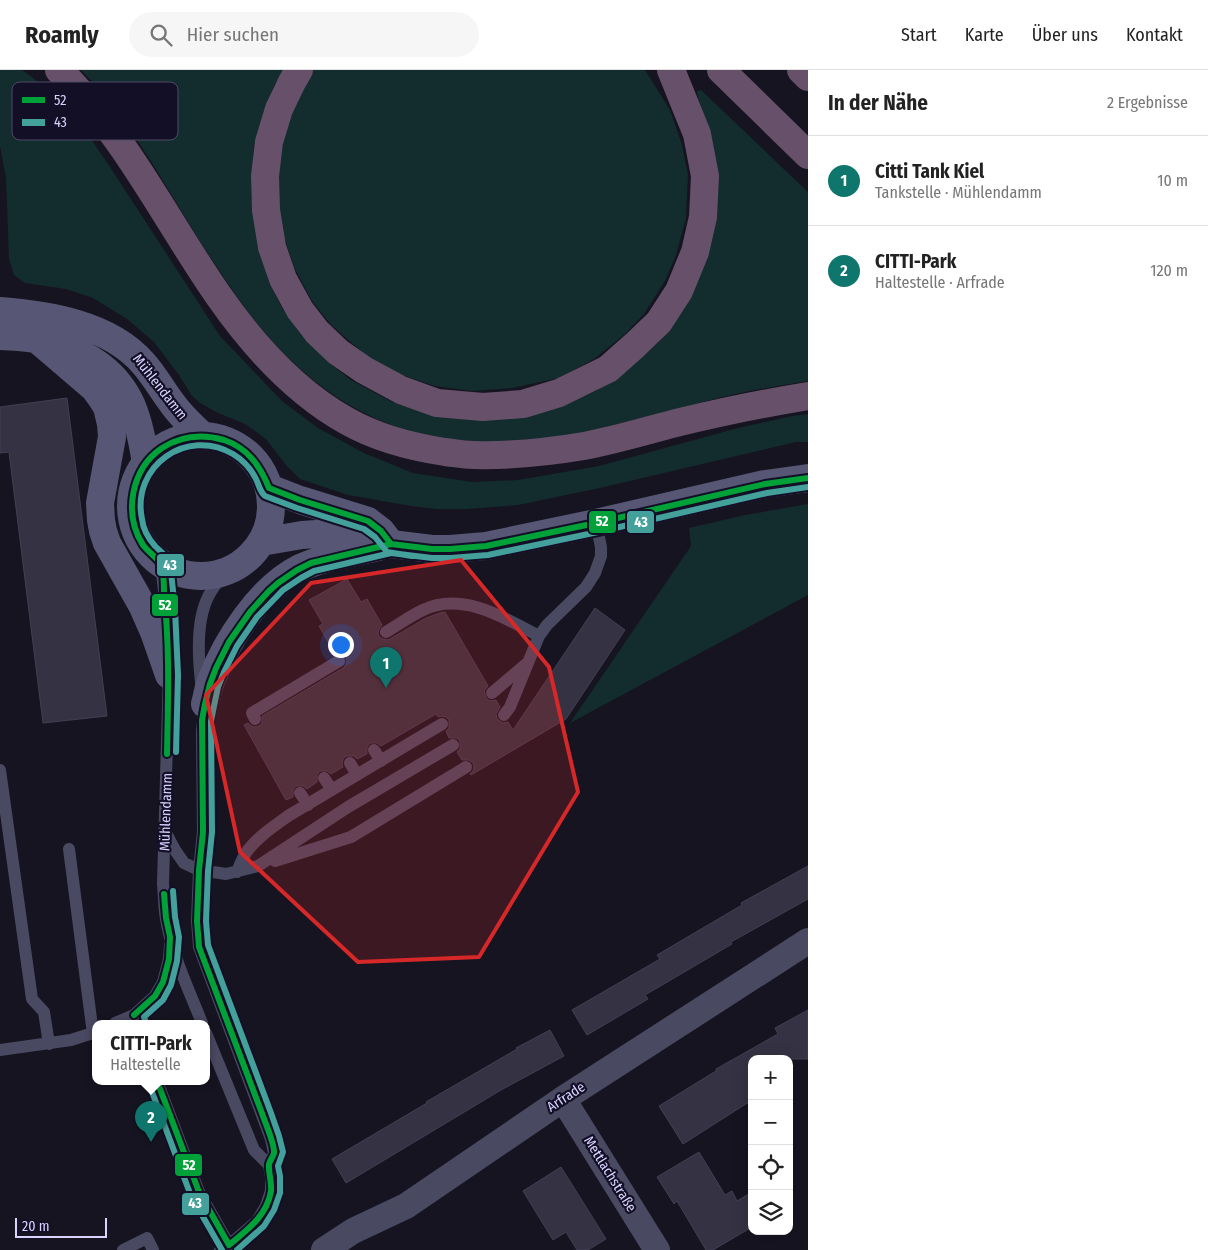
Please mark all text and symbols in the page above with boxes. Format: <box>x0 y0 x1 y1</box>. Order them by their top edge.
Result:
search box <box>129 12 479 57</box>
text: Roamly <box>25 21 99 49</box>
icon: search <box>147 21 175 49</box>
text: Hier suchen <box>187 23 279 46</box>
text: Start <box>901 24 937 46</box>
text: Karte <box>965 24 1004 46</box>
text: Über uns <box>1032 24 1098 46</box>
text: Kontakt <box>1126 24 1183 46</box>
legend <box>12 82 178 140</box>
text: In der Nähe <box>828 90 928 116</box>
text: 52 <box>54 92 66 109</box>
text: 2 Ergebnisse <box>1107 93 1188 112</box>
text: 43 <box>54 114 67 131</box>
text: Citti Tank Kiel <box>875 160 984 183</box>
text: 1 <box>841 171 847 190</box>
text: 10 m <box>1157 171 1188 190</box>
text: Tankstelle · Mühlendamm <box>875 183 1042 202</box>
text: CITTI-Park <box>875 250 956 273</box>
text: 2 <box>840 261 848 280</box>
text: 120 m <box>1150 261 1188 280</box>
text: Haltestelle · Arfrade <box>875 273 1005 292</box>
street label: Mühlendamm <box>129 351 191 423</box>
line badge: 52 <box>588 510 617 534</box>
line badge: 43 <box>626 510 655 534</box>
text: 52 <box>595 513 609 530</box>
text: 43 <box>634 514 648 531</box>
line badge: 43 <box>156 553 185 577</box>
text: 43 <box>163 557 177 574</box>
line badge: 52 <box>151 593 179 617</box>
text: 52 <box>158 597 172 614</box>
your location <box>328 632 354 658</box>
pin: 1 <box>370 647 402 688</box>
street label: Mühlendamm <box>156 772 176 852</box>
popup <box>92 1020 210 1085</box>
text: CITTI-Park <box>110 1032 192 1055</box>
text: Haltestelle <box>110 1055 181 1074</box>
map controls <box>748 1055 793 1235</box>
button: + <box>748 1055 793 1100</box>
street label: Arfrade <box>544 1078 588 1116</box>
button: − <box>748 1100 793 1145</box>
pin: 2 <box>135 1101 167 1142</box>
street label: Mettlachstraße <box>580 1133 640 1215</box>
button: locate <box>748 1145 793 1190</box>
line badge: 52 <box>174 1153 203 1177</box>
text: 52 <box>182 1157 196 1174</box>
button: layers <box>748 1190 793 1235</box>
line badge: 43 <box>181 1192 210 1216</box>
text: 43 <box>188 1195 202 1212</box>
scale bar <box>15 1215 108 1238</box>
text: 20 m <box>22 1218 50 1235</box>

